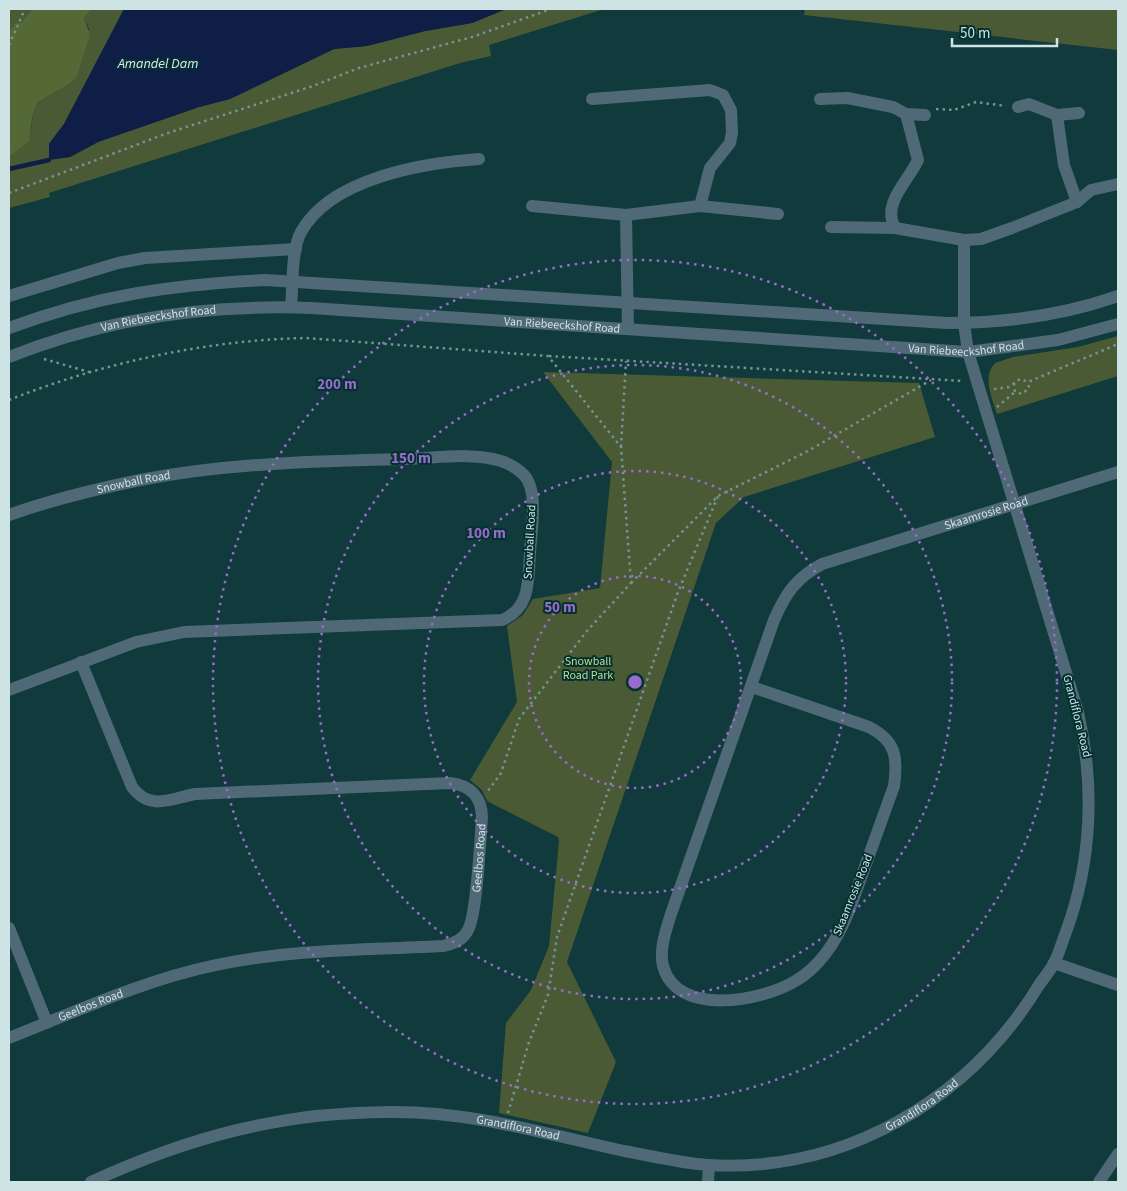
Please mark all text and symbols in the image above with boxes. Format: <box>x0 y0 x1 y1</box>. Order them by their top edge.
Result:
scale bar <box>952 15 1057 47</box>
text: 50 m <box>960 23 990 44</box>
water label: Amandel Dam <box>117 54 198 74</box>
street label: Van Riebeeckshof Road <box>99 301 217 336</box>
street label: Van Riebeeckshof Road <box>504 312 621 337</box>
street label: Van Riebeeckshof Road <box>908 336 1025 361</box>
text: 200 m <box>317 374 357 395</box>
text: 150 m <box>391 448 431 469</box>
street label: Snowball Road <box>95 466 172 498</box>
street label: Skaamrosie Road <box>942 492 1030 534</box>
street label: Snowball Road <box>520 504 540 580</box>
text: 100 m <box>466 523 506 544</box>
text: 50 m <box>544 597 576 618</box>
park label: Snowball Road Park <box>563 653 613 684</box>
centre of rings <box>626 673 644 691</box>
street label: Grandiflora Road <box>1059 673 1095 759</box>
street label: Geelbos Road <box>468 823 490 893</box>
street label: Skaamrosie Road <box>829 852 877 938</box>
street label: Geelbos Road <box>55 985 126 1026</box>
street label: Grandiflora Road <box>882 1075 962 1135</box>
street label: Grandiflora Road <box>475 1111 562 1144</box>

